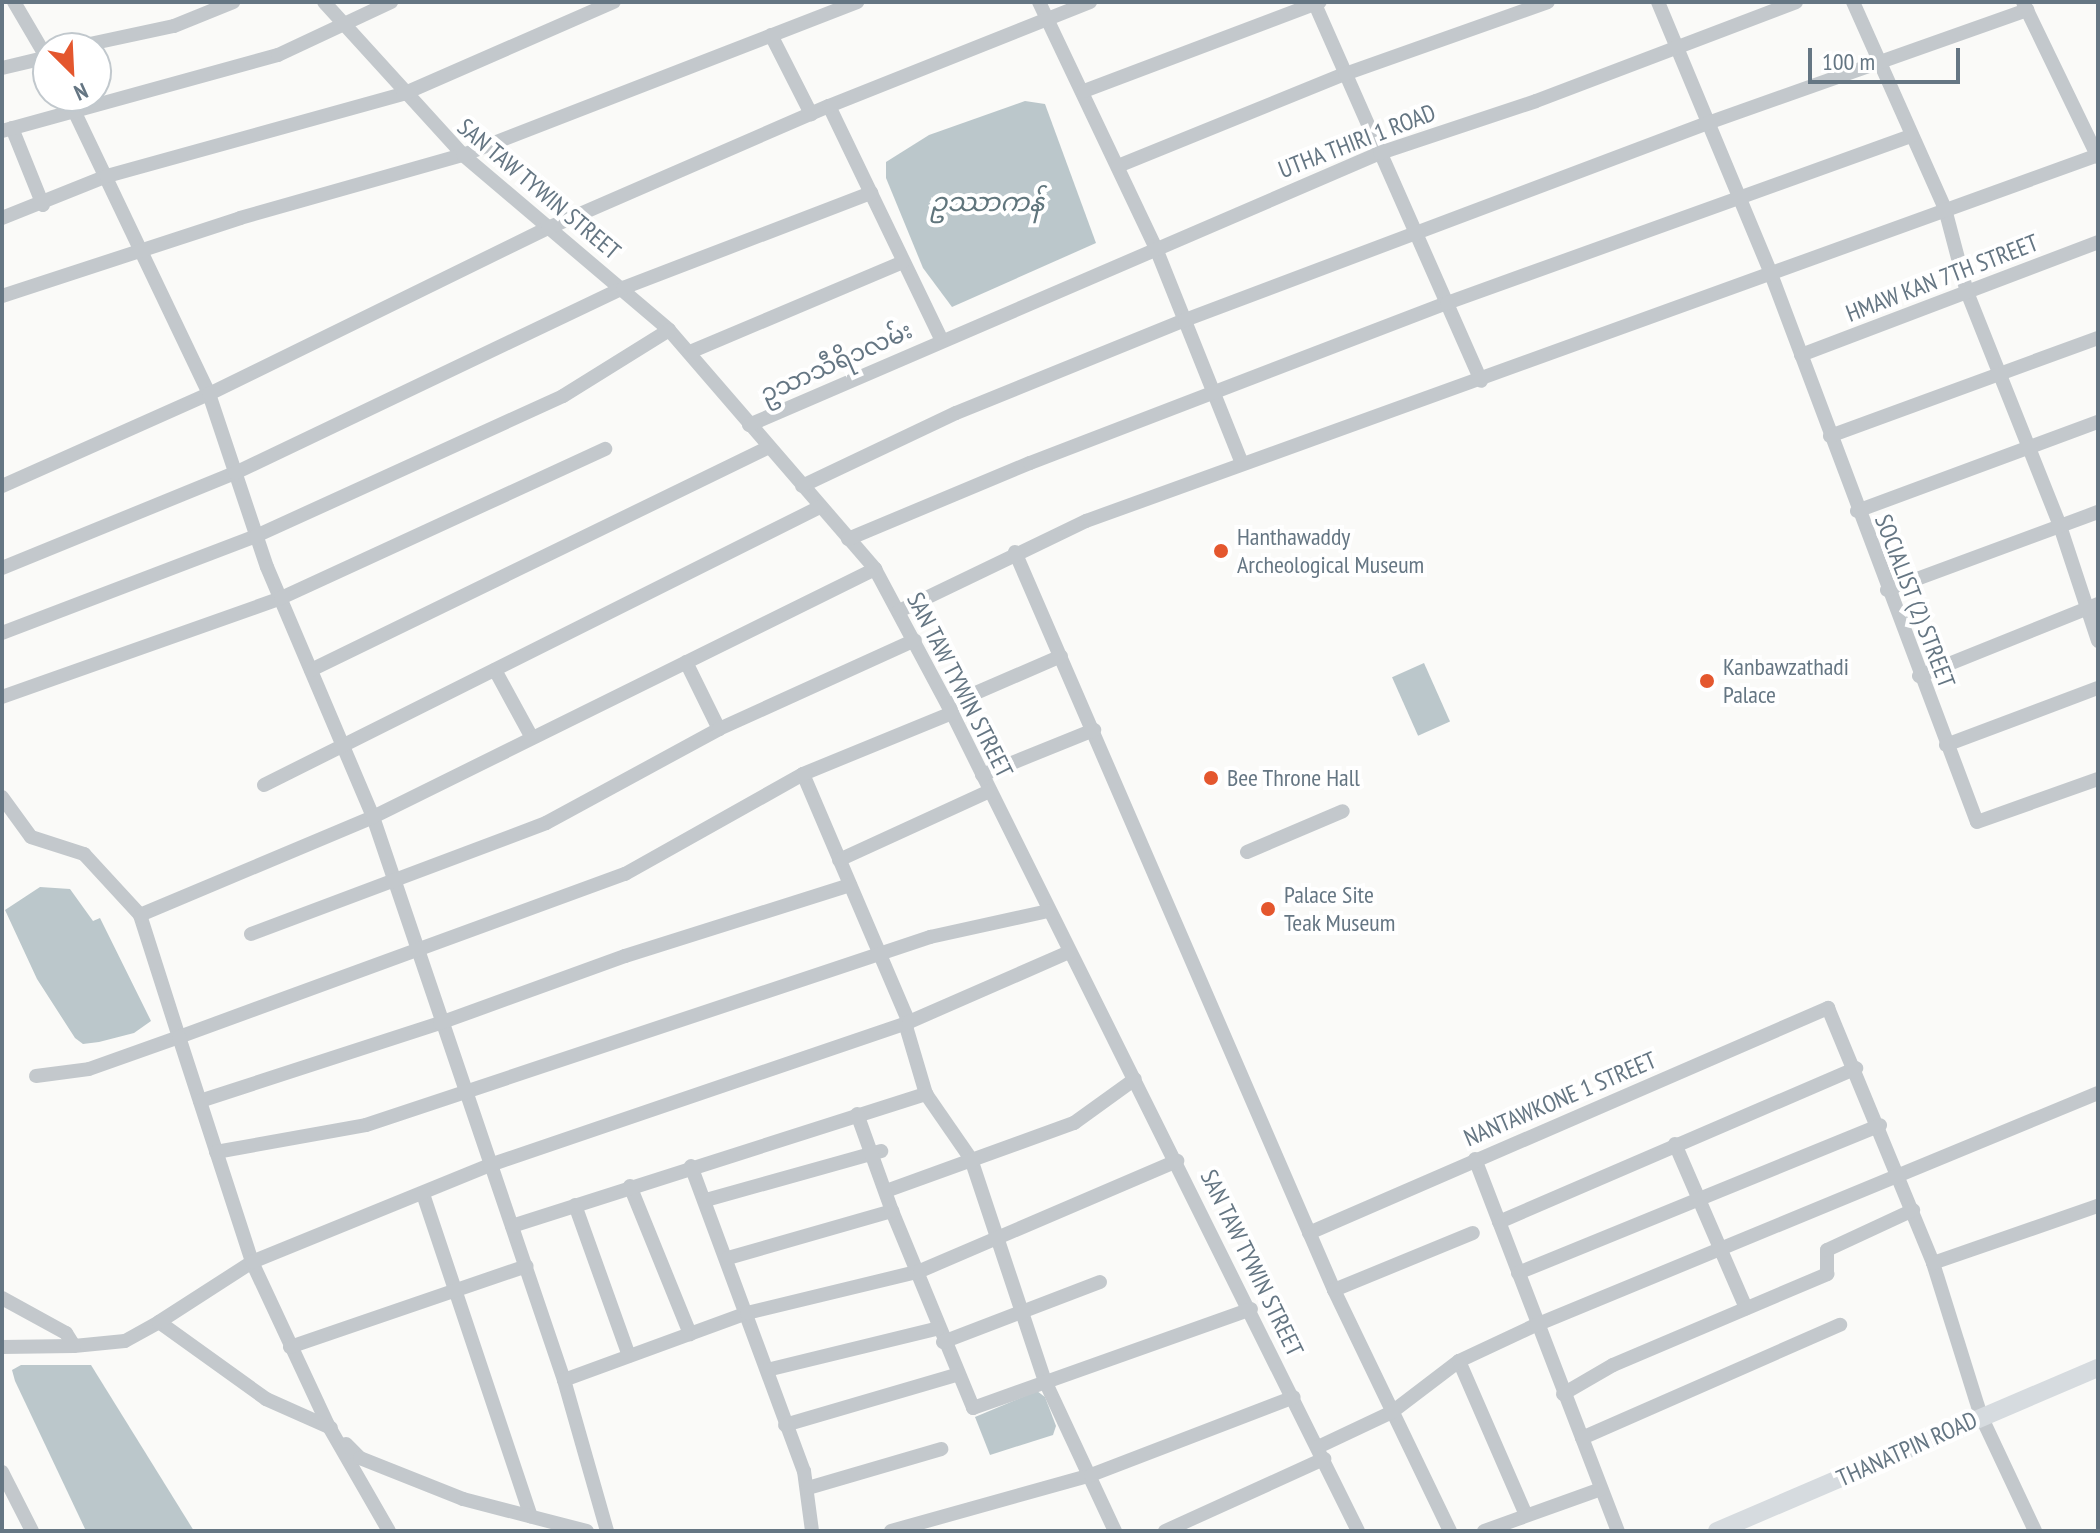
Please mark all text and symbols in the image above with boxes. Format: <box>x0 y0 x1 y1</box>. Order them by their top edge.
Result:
north arrow <box>32 32 112 112</box>
scale bar <box>1812 32 1964 82</box>
text: 100 m <box>1822 46 1875 77</box>
text: N <box>70 77 92 107</box>
street label: UTHA THIRI 1 ROAD <box>1274 98 1440 184</box>
street label: SAN TAW TYWIN STREET <box>451 112 627 266</box>
water label: ဥဿာကန် <box>930 186 1044 218</box>
street label: HMAW KAN 7TH STREET <box>1842 228 2042 328</box>
street label: ဥသာသီရိ၁လမ်း <box>755 316 917 408</box>
street label: SOCIALIST (2) STREET <box>1869 510 1961 692</box>
place label: Hanthawaddy Archeological Museum <box>1237 523 1424 579</box>
marker: Hanthawaddy Archeological Museum <box>1212 542 1230 560</box>
street label: SAN TAW TYWIN STREET <box>901 587 1019 783</box>
place label: Kanbawzathadi Palace <box>1723 653 1849 709</box>
marker: Kanbawzathadi Palace <box>1698 672 1716 690</box>
place label: Bee Throne Hall <box>1227 764 1360 792</box>
marker: Bee Throne Hall <box>1202 769 1220 787</box>
place label: Palace Site Teak Museum <box>1284 881 1396 937</box>
marker: Palace Site Teak Museum <box>1259 900 1277 918</box>
street label: NANTAWKONE 1 STREET <box>1460 1045 1660 1153</box>
street label: SAN TAW TYWIN STREET <box>1194 1164 1310 1362</box>
street label: THANATPIN ROAD <box>1832 1405 1982 1493</box>

